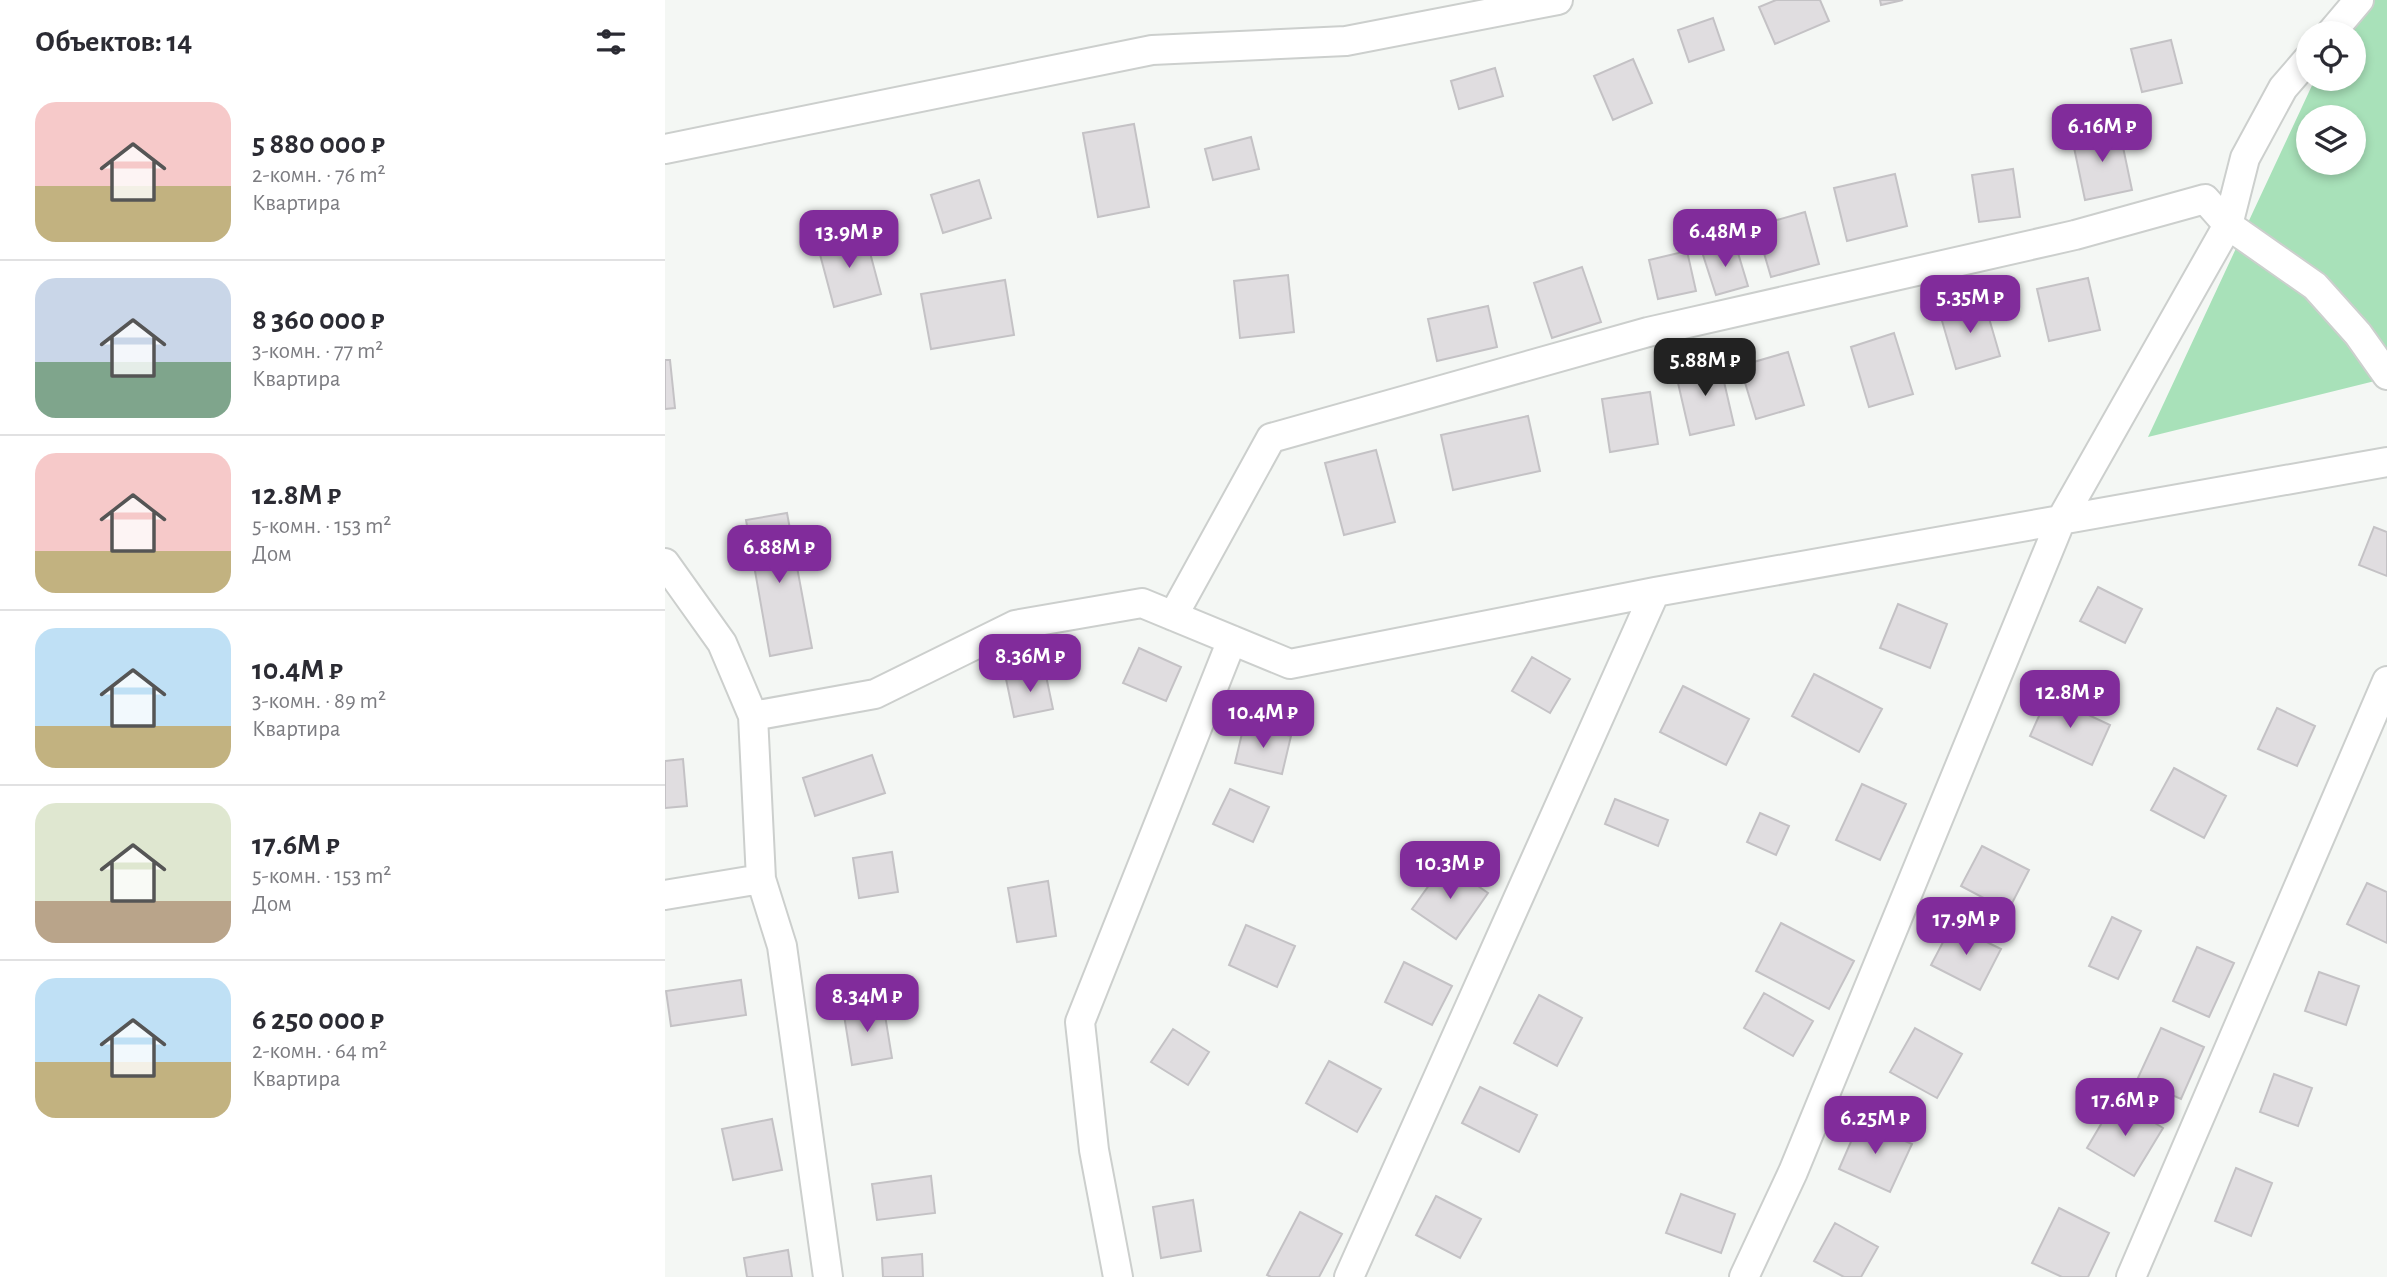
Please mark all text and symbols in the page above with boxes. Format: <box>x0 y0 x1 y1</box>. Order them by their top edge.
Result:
map controls <box>2296 21 2366 175</box>
button: locate <box>2296 21 2366 91</box>
icon: filters <box>592 23 630 61</box>
text: Объектов: 14 <box>35 27 192 57</box>
pin: 6.16M ₽ <box>2037 104 2167 164</box>
button: layers <box>2296 105 2366 175</box>
text: 6.16M ₽ <box>2068 115 2136 138</box>
text: 5 880 000 ₽ <box>252 129 385 159</box>
icon: home <box>91 130 175 214</box>
text: 2-комн. · 76 m² <box>252 164 386 187</box>
text: Квартира <box>252 192 340 215</box>
pin: 13.9M ₽ <box>784 210 914 270</box>
pin: 6.48M ₽ <box>1660 210 1790 269</box>
text: 6.48M ₽ <box>1689 220 1761 243</box>
text: 13.9M ₽ <box>815 221 883 244</box>
pin: 5.35M ₽ <box>1905 276 2035 335</box>
text: 5.35M ₽ <box>1936 286 2004 309</box>
text: 8 360 000 ₽ <box>252 305 384 335</box>
icon: home <box>91 306 175 390</box>
pin: 5.88M ₽ <box>1640 338 1770 398</box>
text: 3-комн. · 77 m² <box>252 340 383 363</box>
text: 5.88M ₽ <box>1670 349 1740 372</box>
text: Квартира <box>252 368 340 391</box>
text: 12.8M ₽ <box>252 480 341 510</box>
icon: home <box>91 481 175 565</box>
text: 5-комн. · 153 m² <box>252 515 391 538</box>
pin: 6.88M ₽ <box>714 526 844 585</box>
text: 6.88M ₽ <box>743 536 815 559</box>
text: Дом <box>252 543 292 566</box>
pin: 8.36M ₽ <box>965 634 1095 694</box>
text: 8.36M ₽ <box>995 645 1065 668</box>
text: 10.4M ₽ <box>252 655 343 685</box>
icon: home <box>91 656 175 740</box>
pin: 12.8M ₽ <box>2005 670 2135 730</box>
text: 12.8M ₽ <box>2036 681 2104 704</box>
text: 3-комн. · 89 m² <box>252 690 386 713</box>
pin: 10.4M ₽ <box>1198 690 1328 750</box>
text: 10.4M ₽ <box>1228 701 1298 724</box>
text: Квартира <box>252 718 340 741</box>
text: 17.6M ₽ <box>252 830 340 860</box>
icon: home <box>91 831 175 915</box>
pin: 10.3M ₽ <box>1385 842 1515 901</box>
text: 10.3M ₽ <box>1416 852 1484 875</box>
text: 5-комн. · 153 m² <box>252 865 391 888</box>
text: Дом <box>252 893 292 916</box>
pin: 17.9M ₽ <box>1901 898 2031 957</box>
text: 17.9M ₽ <box>1932 908 2000 931</box>
pin: 8.34M ₽ <box>802 974 932 1034</box>
text: 8.34M ₽ <box>832 985 902 1008</box>
text: 6 250 000 ₽ <box>252 1005 384 1035</box>
icon: home <box>91 1006 175 1090</box>
text: 2-комн. · 64 m² <box>252 1040 387 1063</box>
text: Квартира <box>252 1068 340 1091</box>
pin: 17.6M ₽ <box>2060 1078 2190 1138</box>
text: 17.6M ₽ <box>2091 1089 2159 1112</box>
pin: 6.25M ₽ <box>1810 1096 1940 1156</box>
text: 6.25M ₽ <box>1840 1107 1910 1130</box>

